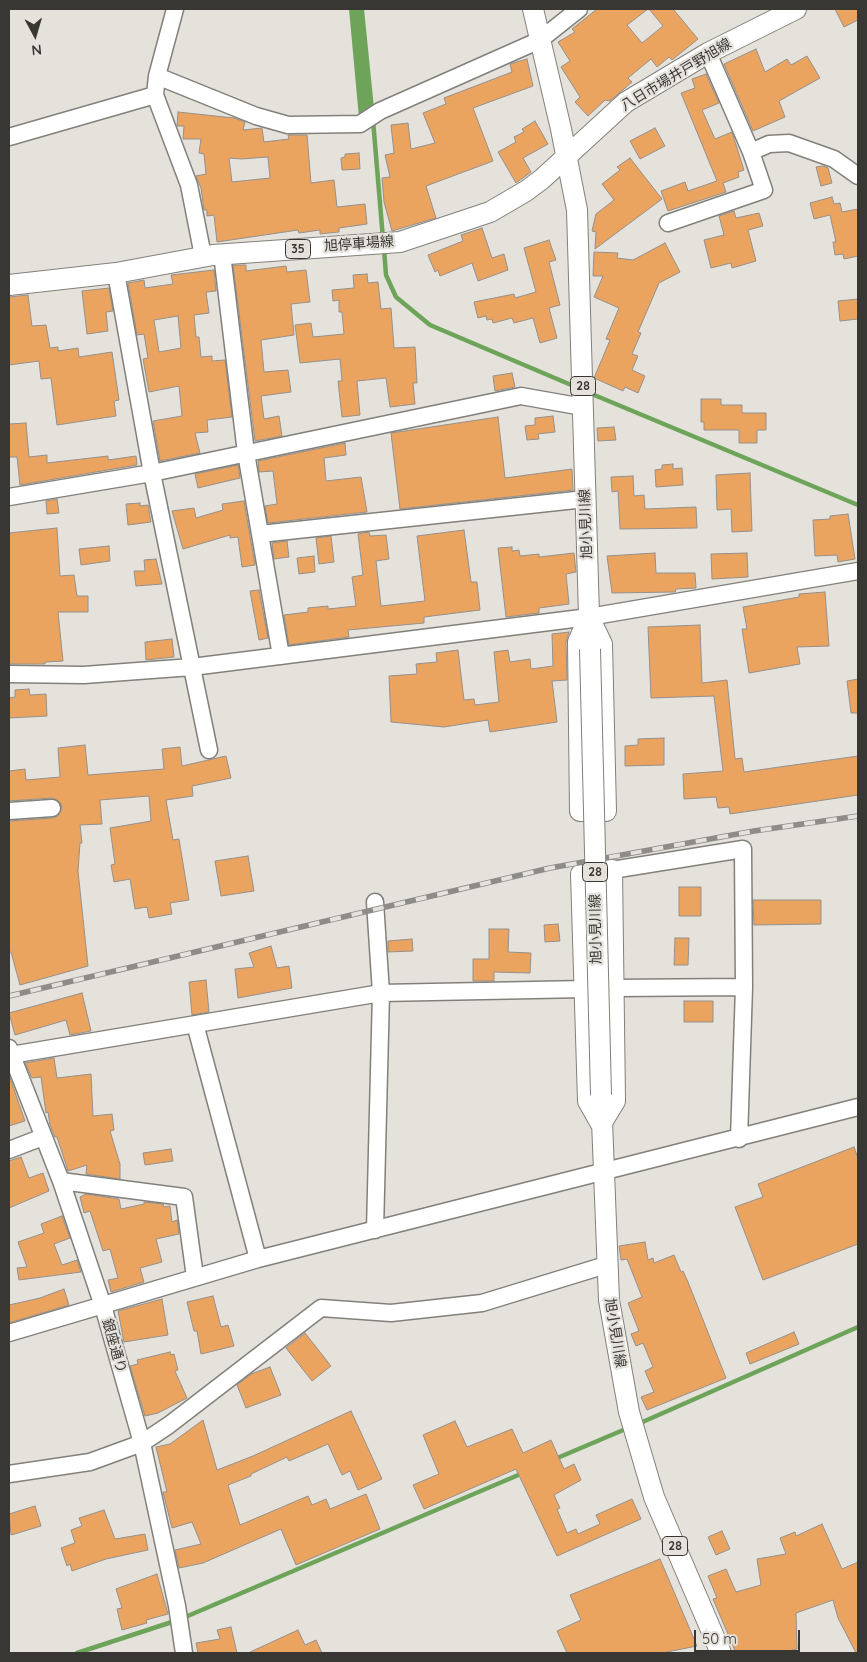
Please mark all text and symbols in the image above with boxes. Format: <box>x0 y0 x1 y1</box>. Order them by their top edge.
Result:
north arrow <box>10 10 60 60</box>
street label: 八日市場井戸野旭線 <box>618 35 734 115</box>
text: N <box>31 40 43 59</box>
street label: 旭停車場線 <box>323 233 395 255</box>
road number: 35 <box>286 240 310 258</box>
road number: 28 <box>570 376 596 396</box>
street label: 旭小見川線 <box>576 489 596 559</box>
road number: 28 <box>582 862 608 882</box>
street label: 旭小見川線 <box>587 894 605 964</box>
street label: 旭小見川線 <box>601 1297 629 1369</box>
street label: 銀座通り <box>98 1317 130 1375</box>
road number: 28 <box>662 1536 688 1555</box>
scale bar <box>697 1620 803 1652</box>
text: 50 m <box>702 1629 737 1648</box>

